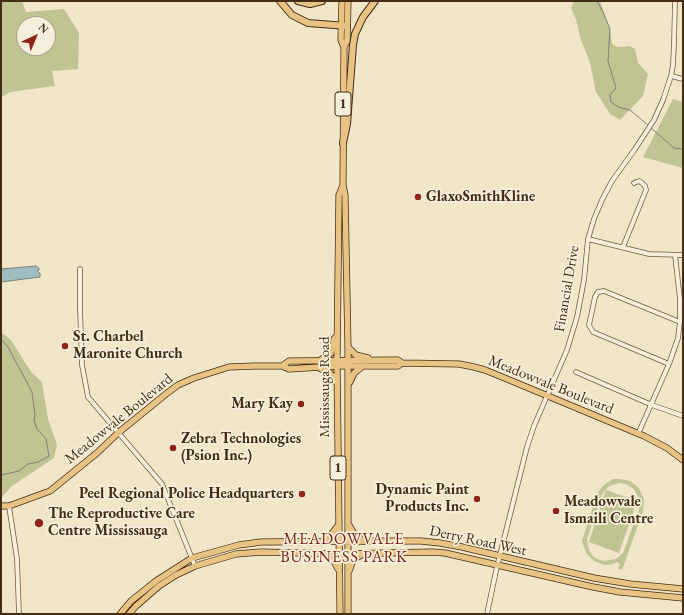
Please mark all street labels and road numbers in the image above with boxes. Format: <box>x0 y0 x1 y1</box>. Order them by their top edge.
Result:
road number: 1 <box>335 92 351 116</box>
street label: Financial Drive <box>551 244 583 334</box>
street label: Mississauga Road <box>316 336 334 438</box>
street label: Meadowvale Boulevard <box>486 352 616 418</box>
street label: Meadowvale Boulevard <box>61 370 177 468</box>
road number: 1 <box>330 456 346 480</box>
street label: Derry Road West <box>428 522 528 560</box>

